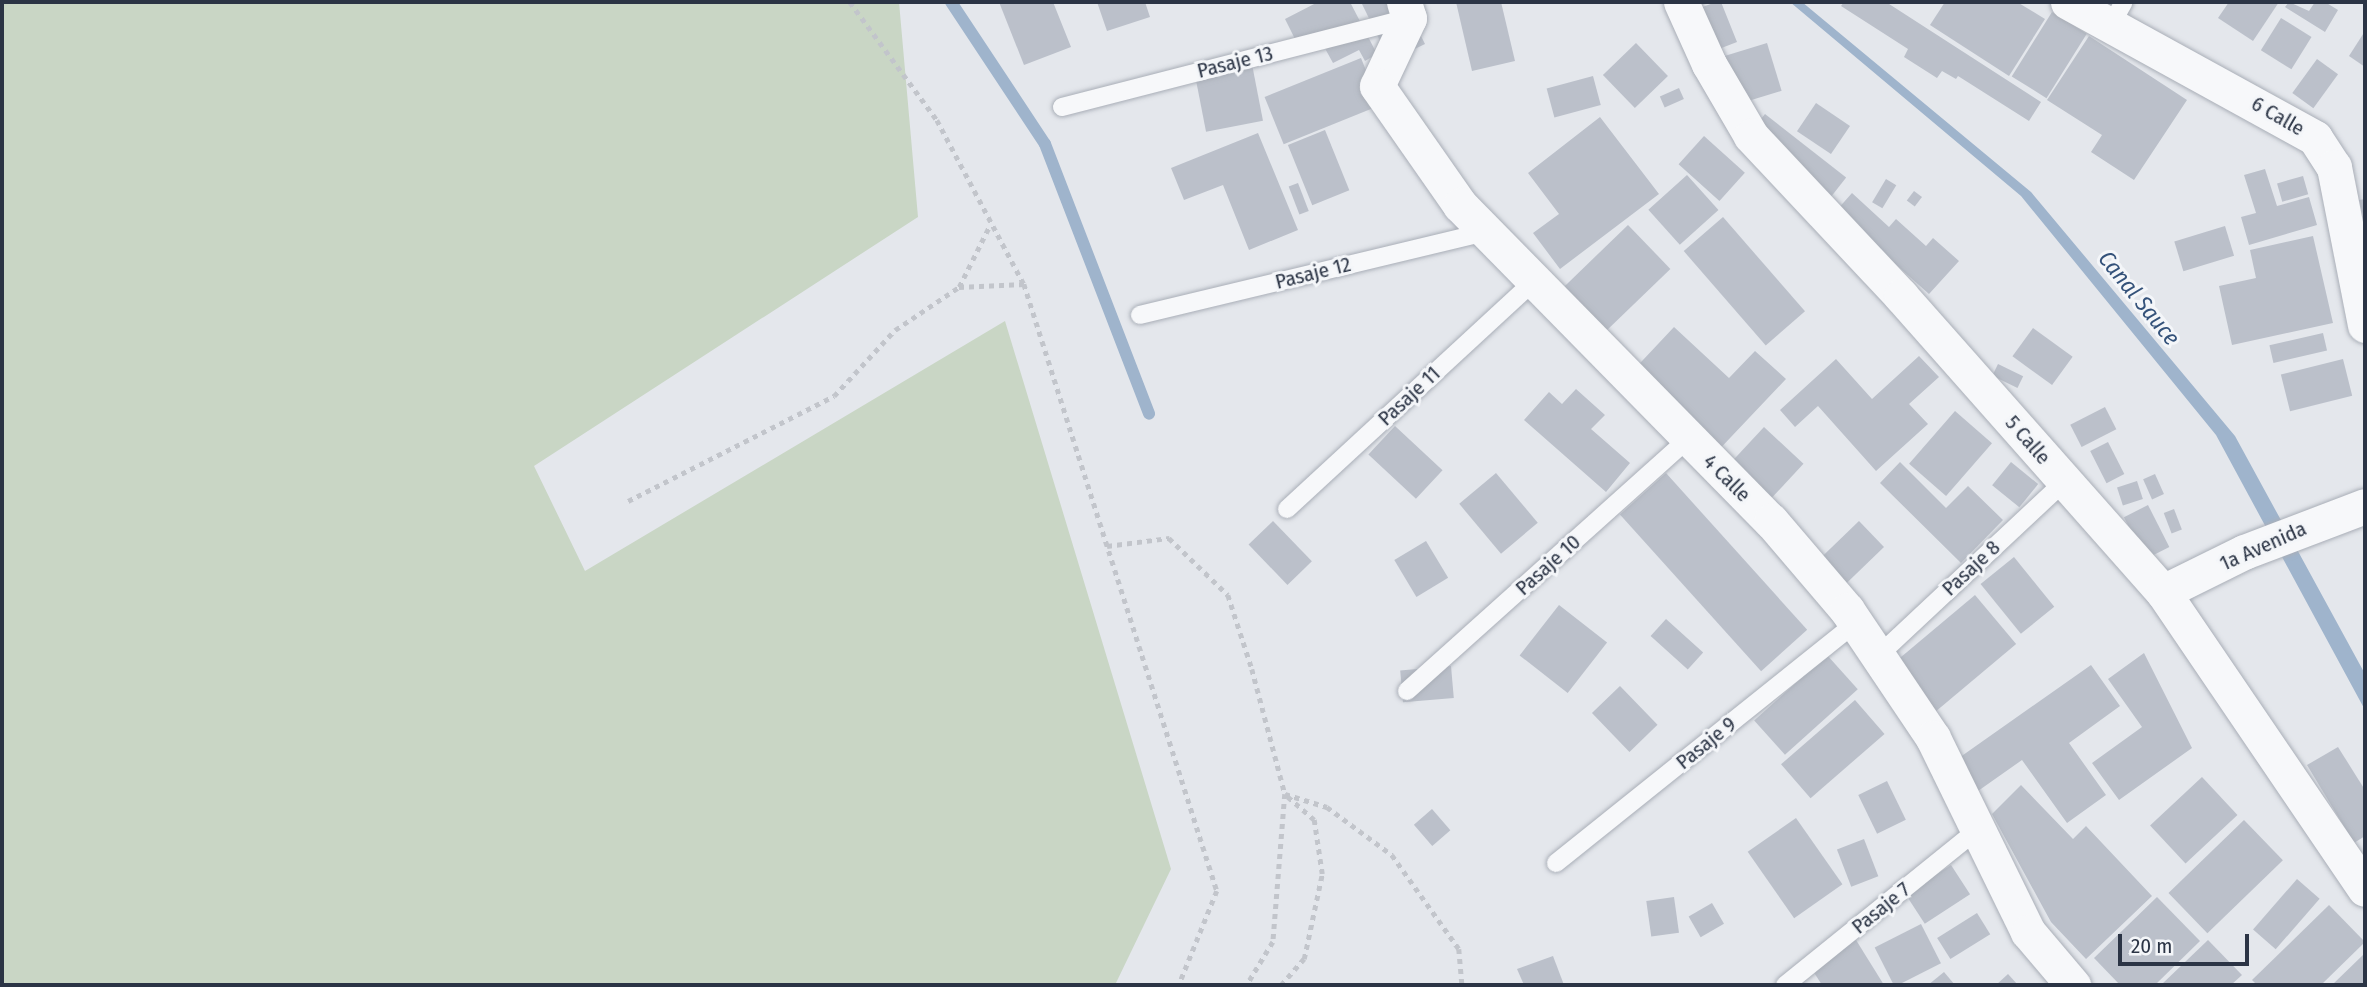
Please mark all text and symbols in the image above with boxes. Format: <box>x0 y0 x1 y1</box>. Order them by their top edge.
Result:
street label: Pasaje 13 <box>1195 40 1275 84</box>
street label: 6 Calle <box>2247 91 2309 141</box>
water label: Canal Sauce <box>2092 245 2186 351</box>
street label: Pasaje 12 <box>1273 251 1353 295</box>
street label: Pasaje 11 <box>1373 361 1445 431</box>
street label: 5 Calle <box>2000 410 2056 470</box>
street label: 4 Calle <box>1698 449 1756 507</box>
street label: 1a Avenida <box>2216 516 2310 576</box>
street label: Pasaje 10 <box>1510 529 1586 601</box>
street label: Pasaje 8 <box>1937 535 2005 601</box>
street label: Pasaje 9 <box>1671 711 1741 775</box>
street label: Pasaje 7 <box>1847 877 1915 939</box>
scale bar <box>2122 920 2253 964</box>
text: 20 m <box>2131 933 2172 959</box>

